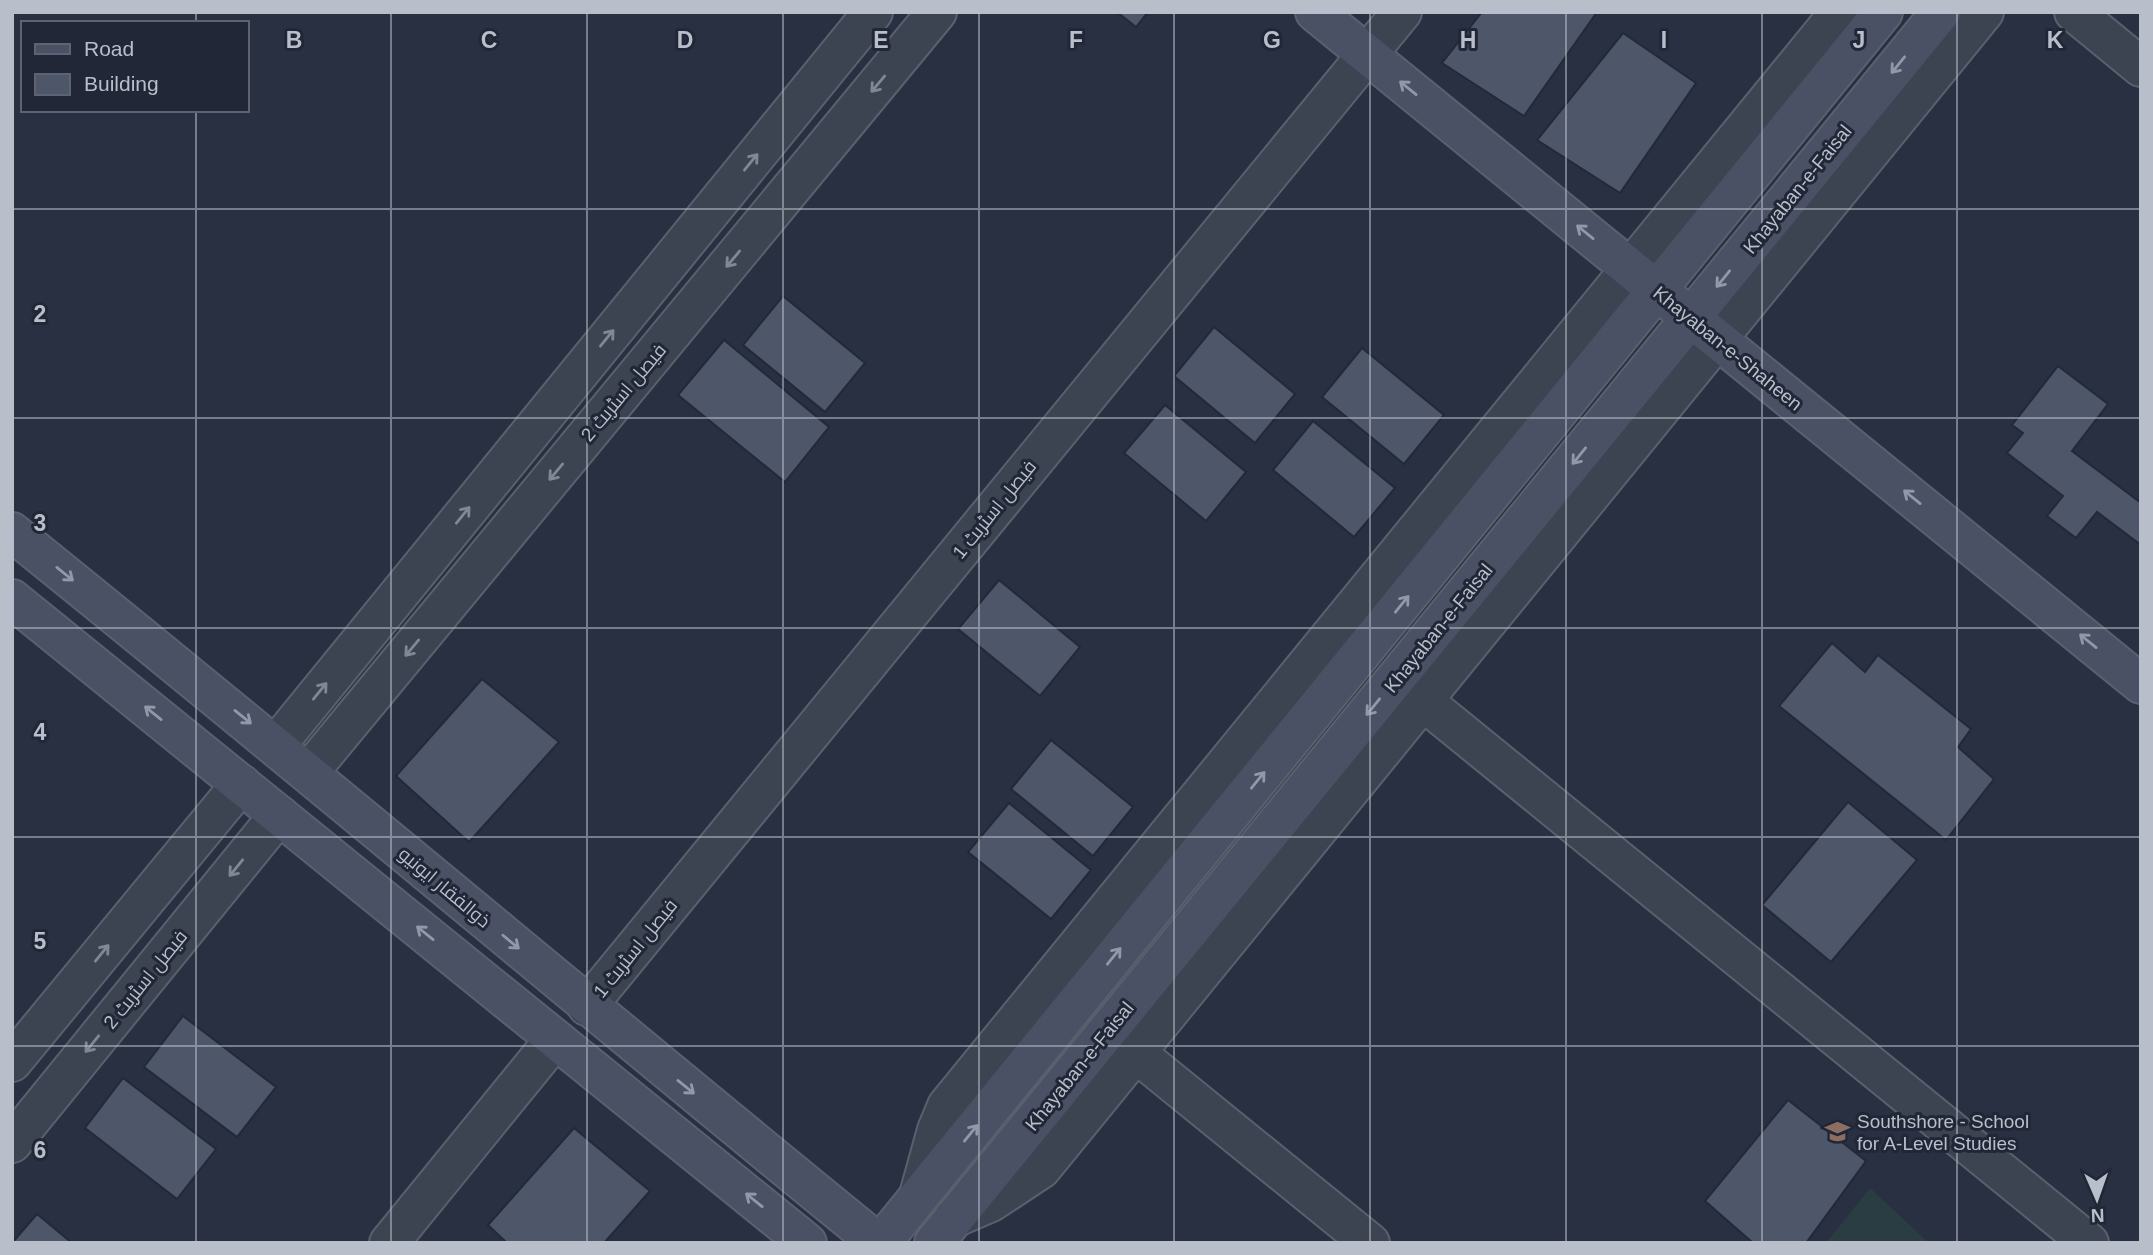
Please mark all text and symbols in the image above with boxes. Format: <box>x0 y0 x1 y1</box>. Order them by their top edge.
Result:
legend <box>21 21 248 112</box>
text: B <box>286 27 302 53</box>
text: C <box>481 27 497 53</box>
text: D <box>677 27 693 53</box>
text: E <box>873 27 889 53</box>
text: F <box>1069 27 1083 53</box>
text: G <box>1263 27 1281 53</box>
text: H <box>1460 27 1476 53</box>
text: I <box>1661 27 1667 53</box>
text: J <box>1853 27 1865 53</box>
text: K <box>2047 27 2064 53</box>
text: Road <box>84 37 134 60</box>
one-way arrow <box>1890 56 1906 74</box>
text: Building <box>84 72 159 95</box>
one-way arrow <box>870 74 885 92</box>
one-way arrow <box>1400 81 1418 96</box>
street label: Khayaban-e-Faisal <box>1739 121 1856 258</box>
one-way arrow <box>743 154 759 172</box>
one-way arrow <box>1577 224 1595 239</box>
one-way arrow <box>725 250 740 268</box>
one-way arrow <box>1716 270 1731 288</box>
street label: Khayaban-e-Shaheen <box>1649 282 1806 415</box>
text: 2 <box>34 301 46 327</box>
one-way arrow <box>599 330 615 348</box>
street label: فیصل اسٹریٹ 2 <box>577 339 671 446</box>
one-way arrow <box>1572 446 1587 464</box>
street label: فیصل اسٹریٹ 1 <box>948 456 1041 563</box>
one-way arrow <box>549 463 564 481</box>
one-way arrow <box>1903 490 1921 505</box>
one-way arrow <box>456 506 471 524</box>
text: 3 <box>34 510 46 536</box>
street label: Khayaban-e-Faisal <box>1380 560 1497 697</box>
one-way arrow <box>56 567 74 582</box>
one-way arrow <box>1394 595 1409 613</box>
one-way arrow <box>2079 634 2097 649</box>
one-way arrow <box>404 638 419 656</box>
one-way arrow <box>312 683 327 701</box>
one-way arrow <box>1365 698 1381 716</box>
one-way arrow <box>144 705 162 721</box>
one-way arrow <box>233 709 251 725</box>
text: 4 <box>34 719 47 745</box>
one-way arrow <box>1250 771 1266 789</box>
street label: ذوالفقار ایونیو <box>394 843 495 932</box>
one-way arrow <box>228 858 243 876</box>
street label: فیصل اسٹریٹ 1 <box>589 895 682 1002</box>
street label: فیصل اسٹریٹ 2 <box>99 926 192 1033</box>
one-way arrow <box>416 926 434 941</box>
text: 5 <box>34 928 47 954</box>
one-way arrow <box>502 934 520 950</box>
one-way arrow <box>94 944 110 962</box>
one-way arrow <box>1107 948 1122 966</box>
street label: Khayaban-e-Faisal <box>1021 998 1138 1135</box>
one-way arrow <box>84 1035 100 1053</box>
one-way arrow <box>677 1079 695 1095</box>
place label: Southshore - School for A-Level Studies <box>1857 1111 2029 1154</box>
school or university icon: Southshore - School for A-Level Studies <box>1823 1118 1851 1146</box>
one-way arrow <box>963 1124 978 1142</box>
text: 6 <box>34 1137 46 1163</box>
north arrow <box>2062 1164 2132 1234</box>
one-way arrow <box>746 1192 764 1208</box>
text: N <box>2090 1205 2105 1226</box>

